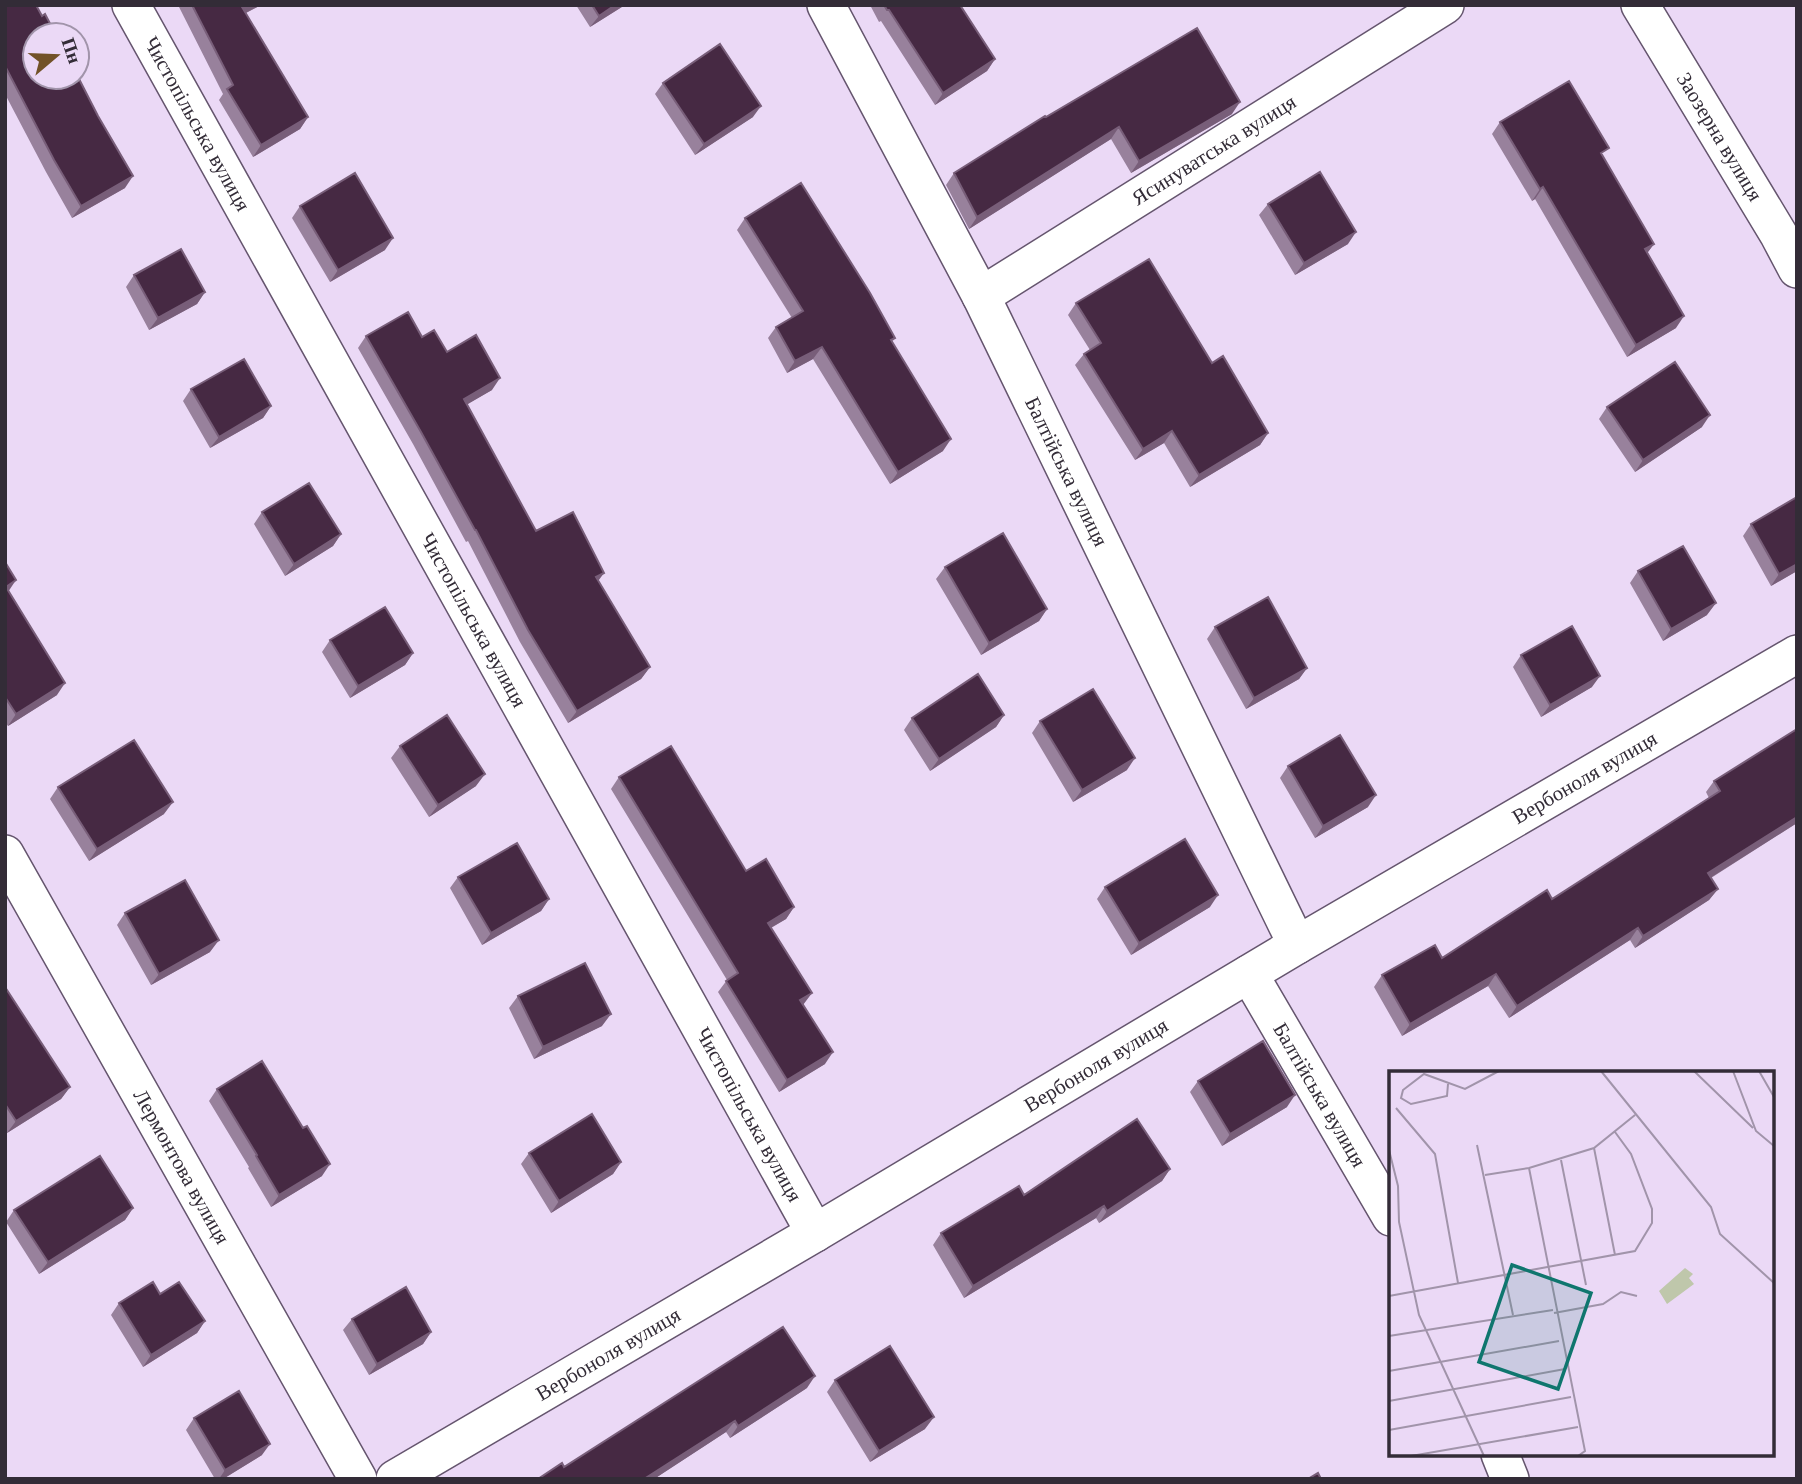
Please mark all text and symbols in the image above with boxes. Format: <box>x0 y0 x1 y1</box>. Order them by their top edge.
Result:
north arrow <box>21 21 91 91</box>
street label: Чистопільська вулиця <box>139 33 255 215</box>
text: Пн <box>57 35 86 66</box>
street label: Заозерна вулиця <box>1672 68 1768 206</box>
street label: Ясинуватська вулиця <box>1128 89 1301 210</box>
street label: Балтійська вулиця <box>1020 393 1113 550</box>
street label: Чистопільська вулиця <box>415 529 532 712</box>
street label: Вербоноля вулиця <box>1508 726 1662 829</box>
street label: Вербоноля вулиця <box>1020 1013 1172 1117</box>
street label: Балтійська вулиця <box>1268 1018 1371 1172</box>
street label: Чистопільська вулиця <box>691 1023 807 1206</box>
inset map <box>1389 1071 1774 1456</box>
street label: Лермонтова вулиця <box>128 1085 235 1248</box>
street label: Вербоноля вулиця <box>532 1302 685 1406</box>

